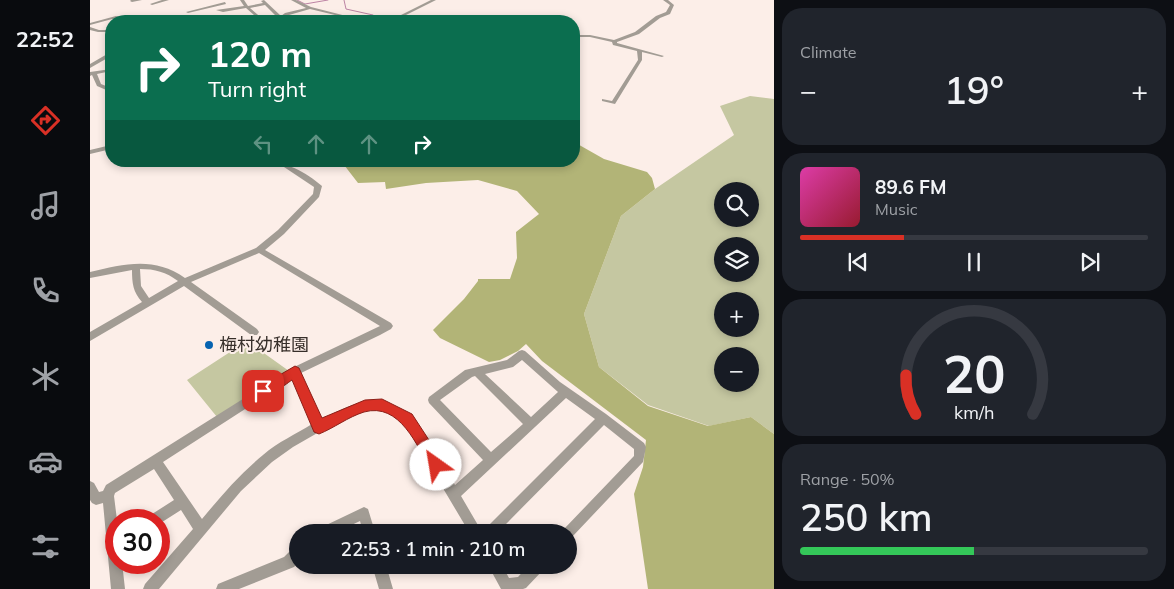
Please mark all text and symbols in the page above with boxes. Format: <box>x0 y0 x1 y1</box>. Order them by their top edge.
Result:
text: 22:52 <box>16 25 74 53</box>
text: 120 m <box>208 32 312 76</box>
icon: right <box>125 35 190 100</box>
text: Climate <box>800 42 856 62</box>
text: 19° <box>944 66 1004 114</box>
text: − <box>800 73 817 108</box>
text: + <box>1131 73 1148 108</box>
text: Turn right <box>208 75 306 103</box>
icon: directions <box>28 103 63 138</box>
icon: left <box>249 130 277 158</box>
icon: ahead <box>302 130 330 158</box>
icon: ahead <box>355 130 383 158</box>
icon: right <box>408 130 436 158</box>
text: 89.6 FM <box>875 175 947 199</box>
map controls <box>714 182 759 392</box>
button: search <box>714 182 759 227</box>
icon: music <box>28 188 63 223</box>
text: Music <box>875 199 918 219</box>
button: layers <box>714 237 759 282</box>
icon: previous <box>844 248 872 276</box>
icon: pause <box>960 248 988 276</box>
icon: next <box>1076 248 1104 276</box>
icon: phone <box>28 273 63 308</box>
button: + <box>714 292 759 337</box>
place label: 梅村幼稚園 <box>219 333 309 356</box>
marker: 梅村幼稚園 <box>203 339 215 351</box>
text: 20 <box>943 341 1005 406</box>
button: − <box>714 347 759 392</box>
icon: climate <box>28 359 63 394</box>
pin <box>242 370 284 412</box>
icon: arrive <box>249 377 277 405</box>
text: km/h <box>954 401 994 423</box>
position arrow <box>409 438 461 490</box>
icon: car <box>28 444 63 479</box>
text: Range · 50% <box>800 469 895 489</box>
text: 250 km <box>800 493 933 541</box>
speed limit sign: 30 <box>105 509 170 574</box>
icon: filters <box>28 529 63 564</box>
text: 22:53 · 1 min · 210 m <box>340 537 526 561</box>

